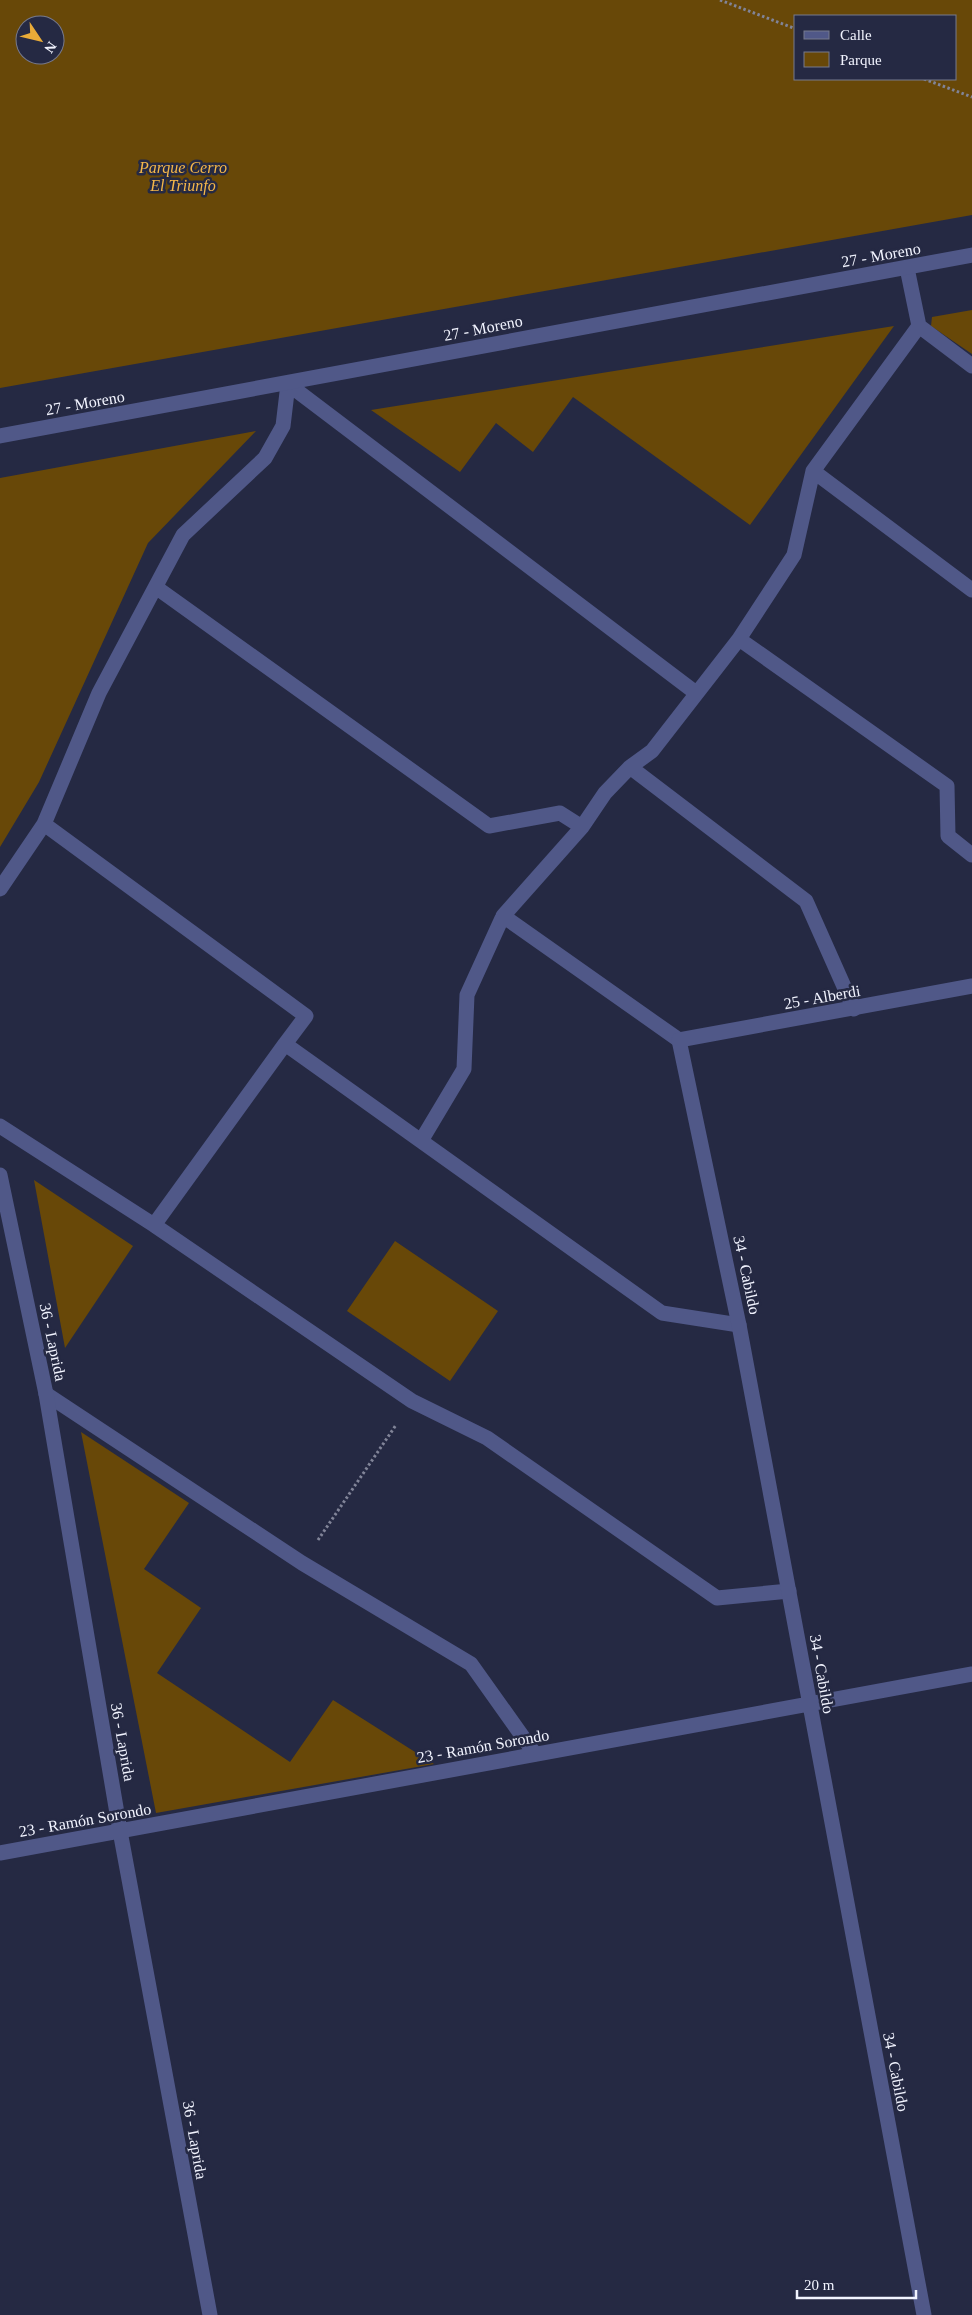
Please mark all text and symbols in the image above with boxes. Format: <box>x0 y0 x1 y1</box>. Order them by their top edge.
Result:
north arrow <box>15 15 65 65</box>
legend <box>794 15 957 80</box>
text: Calle <box>840 27 872 43</box>
text: N <box>41 39 59 56</box>
text: Parque <box>840 52 882 68</box>
park label: Parque Cerro El Triunfo <box>138 159 227 195</box>
street label: 27 - Moreno <box>840 240 922 270</box>
street label: 27 - Moreno <box>442 312 524 344</box>
street label: 27 - Moreno <box>44 388 126 418</box>
street label: 25 - Alberdi <box>782 982 862 1012</box>
street label: 34 - Cabildo <box>730 1234 764 1316</box>
street label: 36 - Laprida <box>35 1302 70 1383</box>
street label: 34 - Cabildo <box>807 1633 837 1715</box>
street label: 36 - Laprida <box>107 1702 138 1783</box>
street label: 23 - Ramón Sorondo <box>416 1726 550 1766</box>
street label: 23 - Ramón Sorondo <box>18 1800 152 1840</box>
street label: 34 - Cabildo <box>880 2031 912 2113</box>
street label: 36 - Laprida <box>179 2100 210 2181</box>
scale bar <box>797 2268 916 2300</box>
text: 20 m <box>804 2277 835 2293</box>

